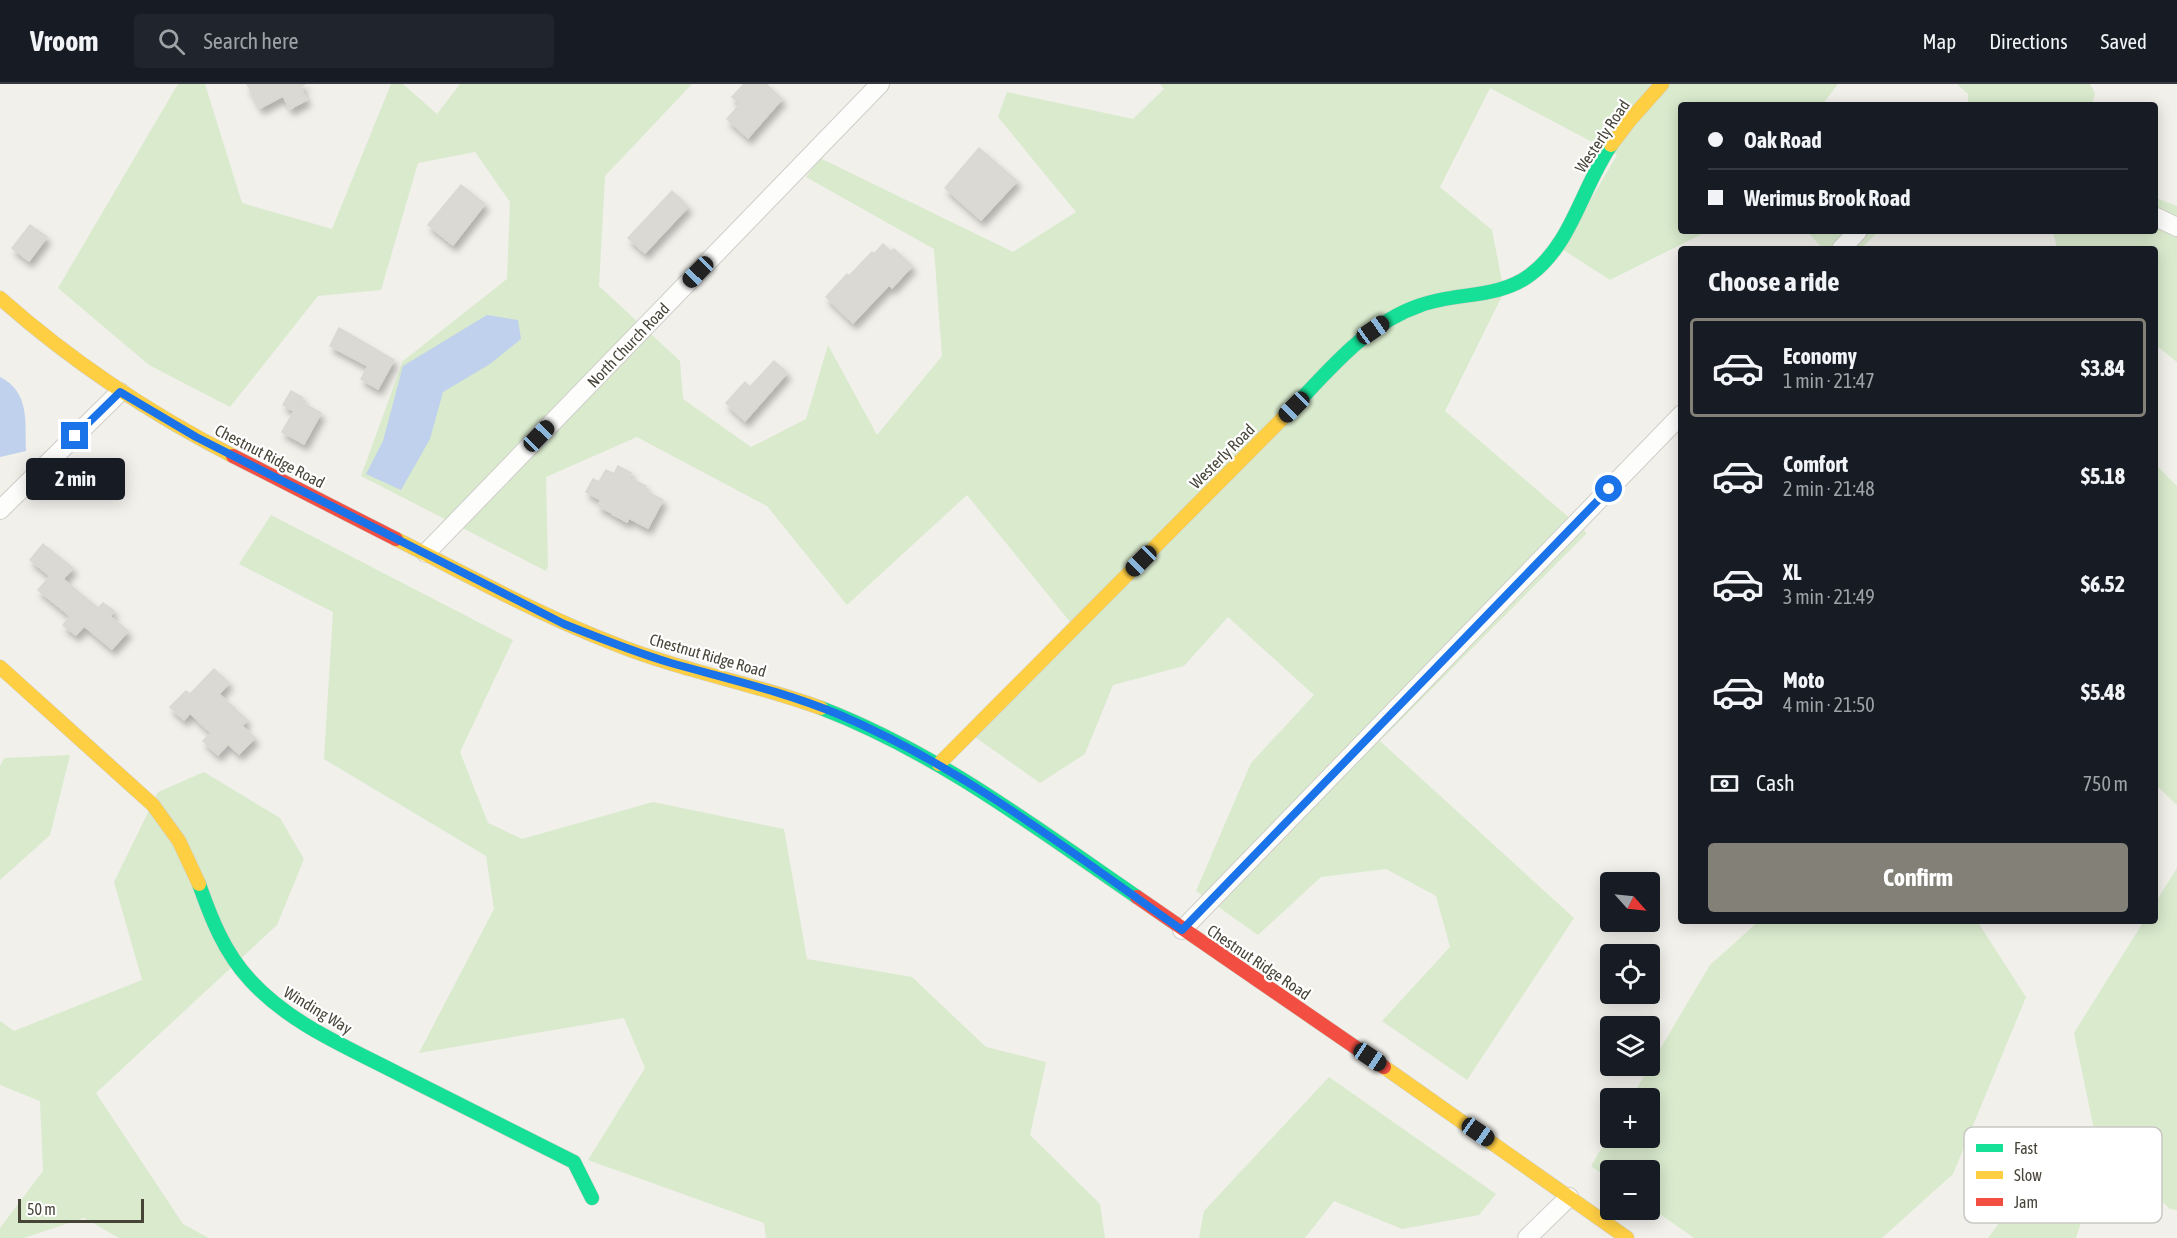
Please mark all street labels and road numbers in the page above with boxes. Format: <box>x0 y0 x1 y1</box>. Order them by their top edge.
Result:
street label: Westerly Road <box>1571 96 1634 176</box>
street label: North Church Road <box>583 299 673 391</box>
street label: Westerly Road <box>1186 420 1259 493</box>
street label: Chestnut Ridge Road <box>212 421 328 492</box>
street label: Chestnut Ridge Road <box>647 630 768 681</box>
street label: Chestnut Ridge Road <box>1203 921 1314 1004</box>
street label: Winding Way <box>280 983 356 1038</box>

